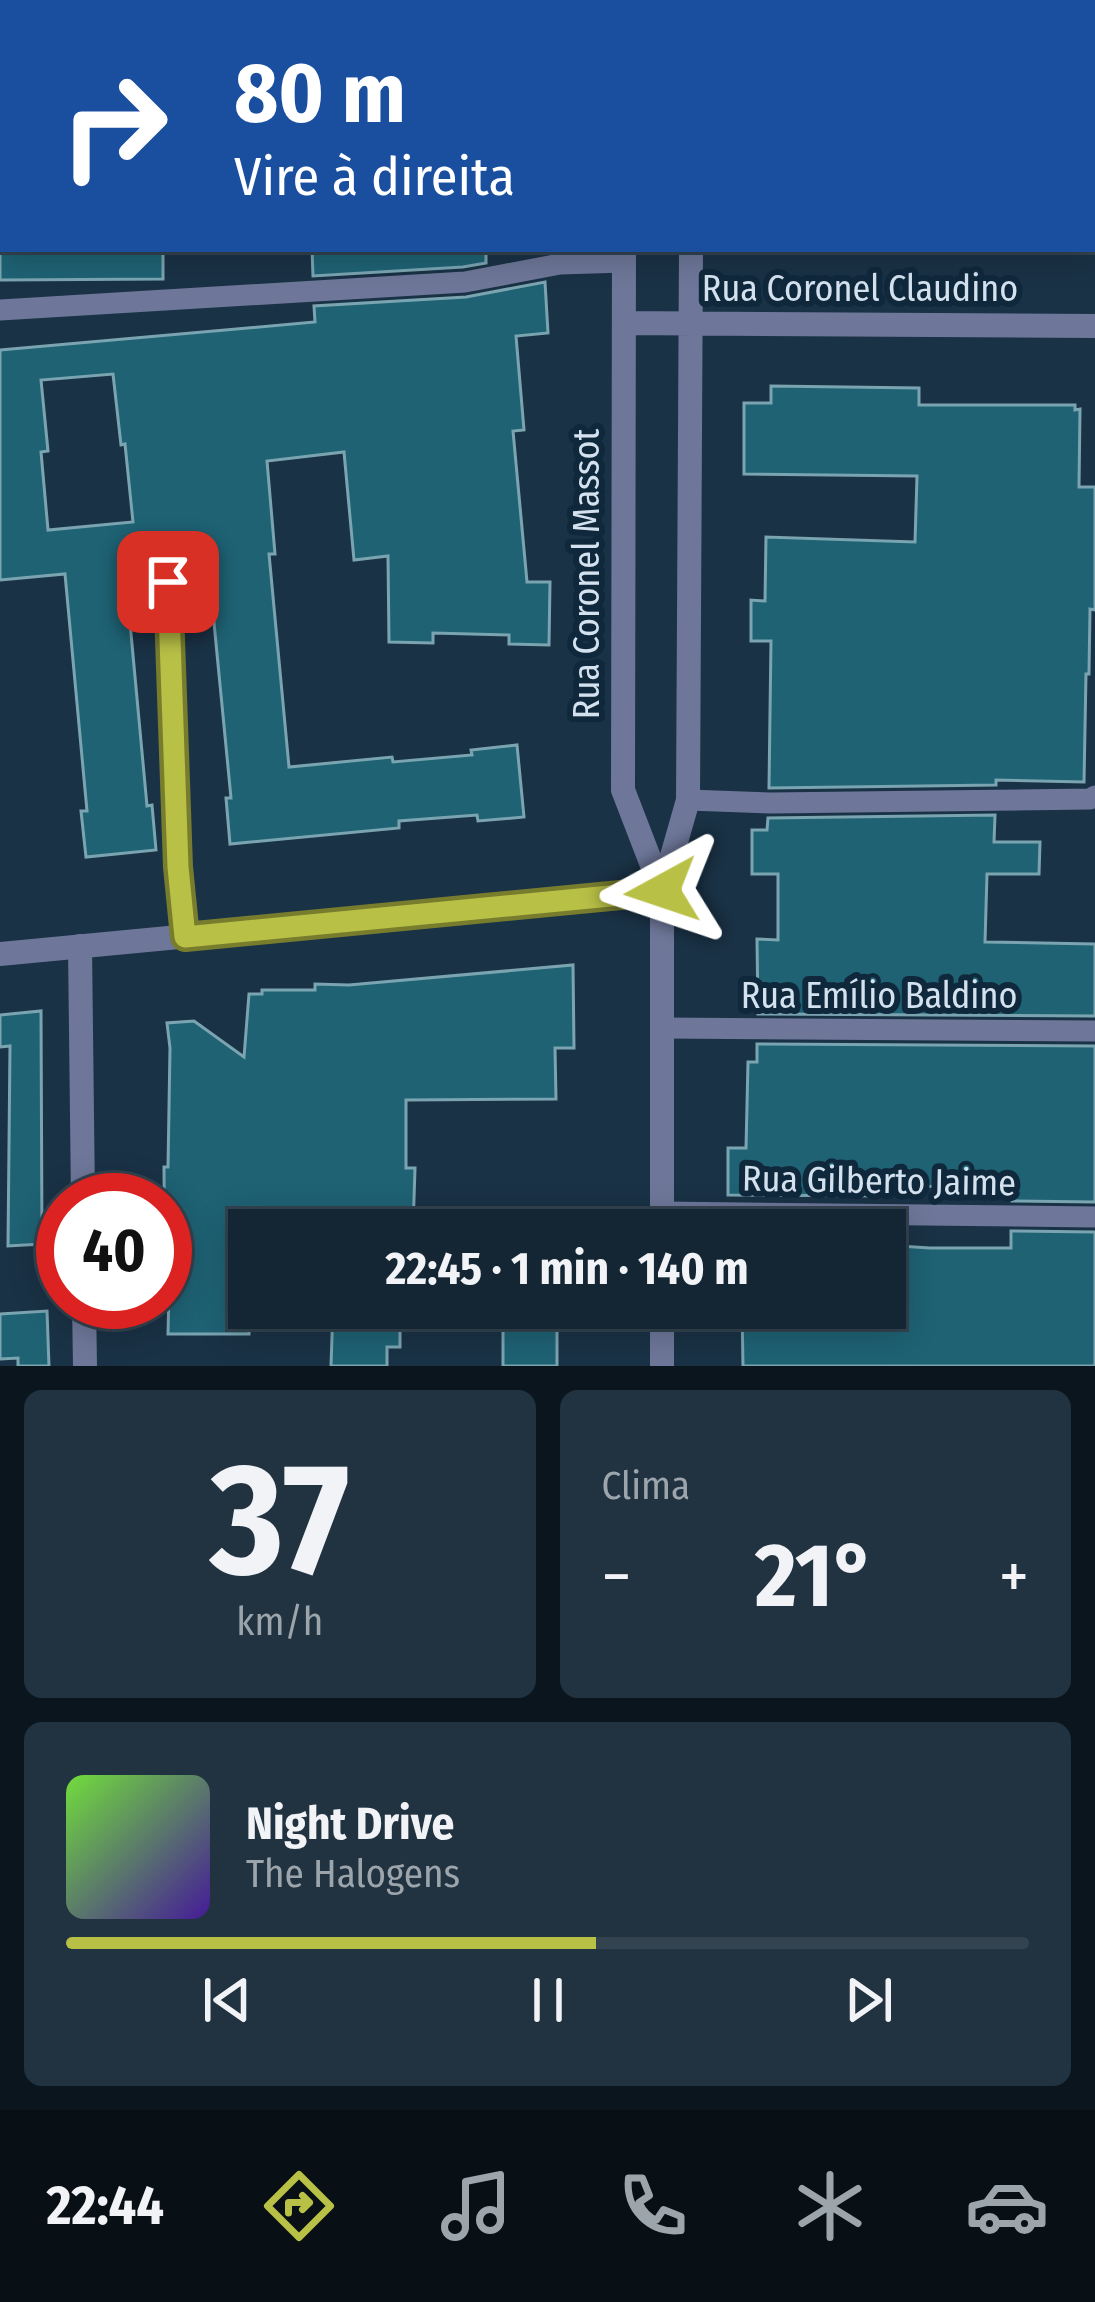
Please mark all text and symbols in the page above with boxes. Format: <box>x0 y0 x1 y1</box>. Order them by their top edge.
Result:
text: 80 m <box>234 43 406 144</box>
icon: right <box>36 48 192 204</box>
text: Vire à direita <box>234 145 515 209</box>
street label: Rua Coronel Claudino <box>702 267 1018 311</box>
street label: Rua Coronel Massot <box>565 429 609 719</box>
pin <box>117 531 219 633</box>
icon: arrive <box>135 549 201 615</box>
position arrow <box>599 828 725 954</box>
street label: Rua Emílio Baldino <box>741 974 1017 1018</box>
street label: Rua Gilberto Jaime <box>742 1157 1016 1205</box>
speed limit sign: 40 <box>36 1173 192 1329</box>
text: 22:45 · 1 min · 140 m <box>386 1242 748 1296</box>
text: 37 <box>210 1427 349 1614</box>
text: Clima <box>602 1463 690 1509</box>
text: 21° <box>755 1522 875 1630</box>
text: − <box>602 1537 631 1616</box>
text: + <box>999 1537 1029 1616</box>
text: km/h <box>236 1599 323 1645</box>
text: Night Drive <box>246 1797 454 1851</box>
text: The Halogens <box>246 1851 460 1897</box>
icon: previous <box>194 1967 260 2033</box>
icon: pause <box>515 1967 581 2033</box>
icon: next <box>836 1967 902 2033</box>
icon: directions <box>257 2164 341 2248</box>
icon: music <box>434 2164 518 2248</box>
icon: phone <box>611 2164 695 2248</box>
icon: climate <box>788 2164 872 2248</box>
icon: car <box>965 2164 1049 2248</box>
text: 22:44 <box>46 2174 164 2238</box>

